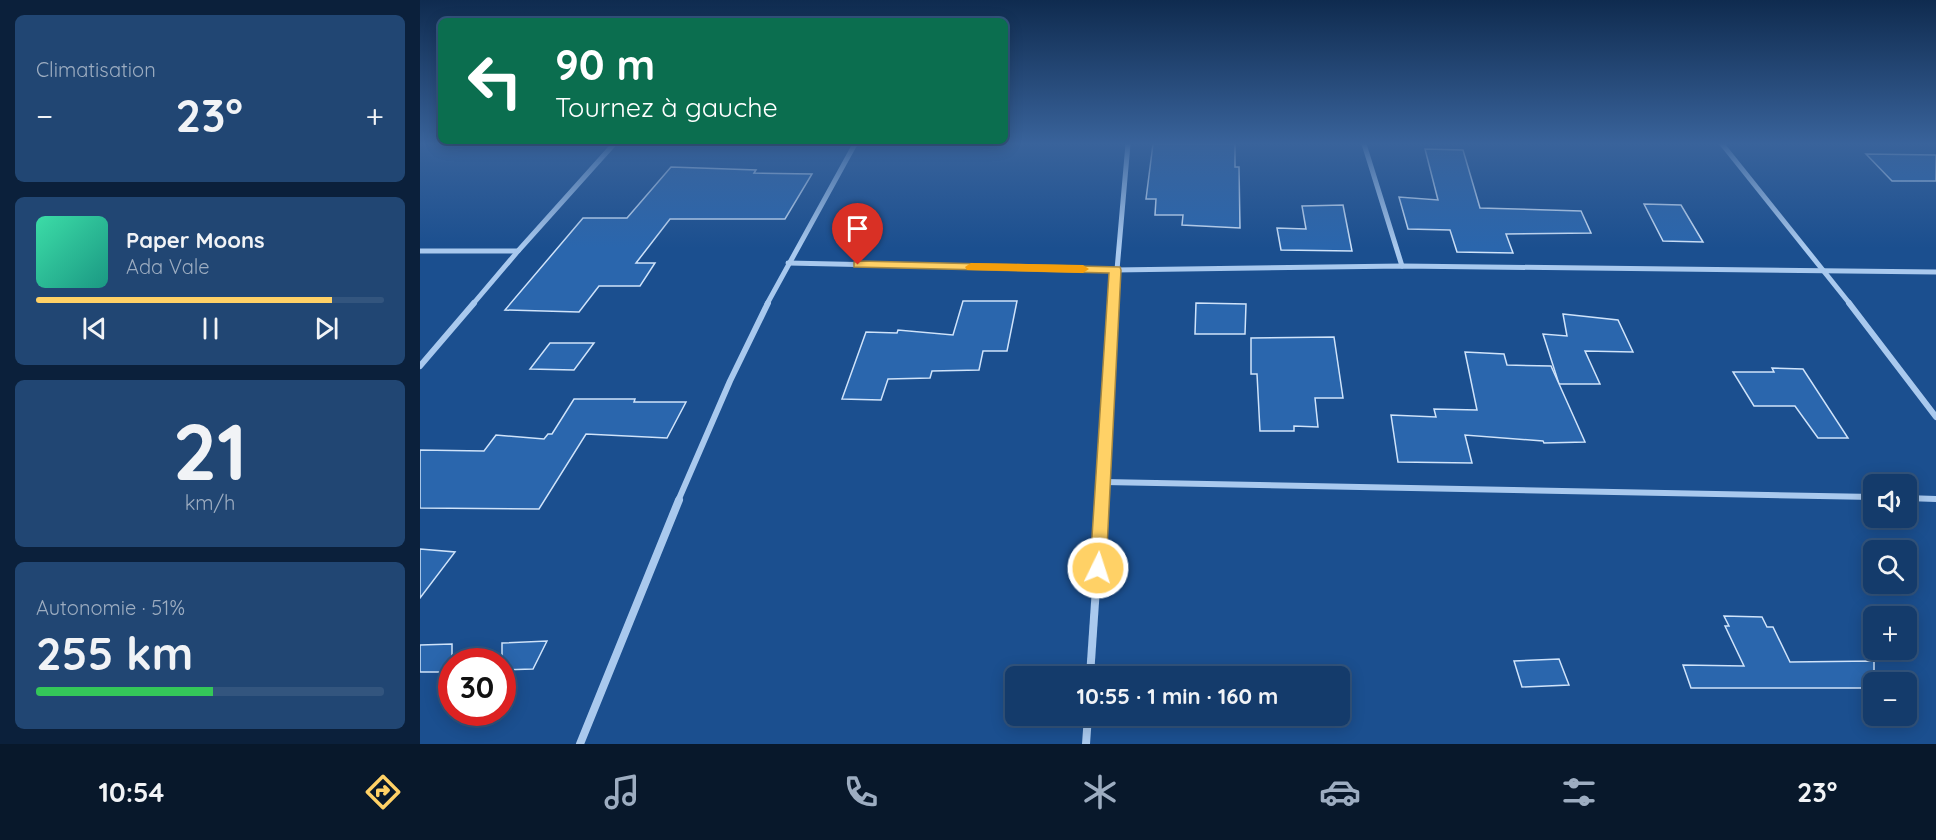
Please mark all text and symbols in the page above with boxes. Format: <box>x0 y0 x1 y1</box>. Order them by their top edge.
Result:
text: 90 m <box>555 38 655 91</box>
icon: left <box>456 42 534 120</box>
text: Climatisation <box>36 57 156 82</box>
text: 23° <box>176 87 243 143</box>
text: Tournez à gauche <box>555 90 778 124</box>
text: − <box>36 95 53 136</box>
text: + <box>365 95 384 136</box>
pin <box>832 203 883 265</box>
icon: arrive <box>841 212 874 245</box>
text: Paper Moons <box>126 226 265 254</box>
text: Ada Vale <box>126 254 210 279</box>
icon: previous <box>78 312 111 345</box>
icon: pause <box>194 312 227 345</box>
icon: next <box>310 312 343 345</box>
text: 21 <box>173 402 247 500</box>
map controls <box>1863 474 1917 726</box>
button: sound <box>1863 474 1917 528</box>
text: km/h <box>185 490 235 515</box>
position arrow <box>1066 536 1130 600</box>
button: search <box>1863 540 1917 594</box>
text: Autonomie · 51% <box>36 595 185 620</box>
button: + <box>1863 606 1917 660</box>
text: 255 km <box>36 625 193 681</box>
speed limit sign: 30 <box>438 648 516 726</box>
button: − <box>1863 672 1917 726</box>
text: 10:55 · 1 min · 160 m <box>1077 682 1278 710</box>
icon: directions <box>362 771 404 813</box>
icon: music <box>601 771 643 813</box>
icon: phone <box>840 771 882 813</box>
icon: climate <box>1079 771 1121 813</box>
icon: car <box>1319 771 1361 813</box>
icon: filters <box>1558 771 1600 813</box>
text: 10:54 <box>99 775 164 809</box>
text: 23° <box>1797 775 1837 809</box>

